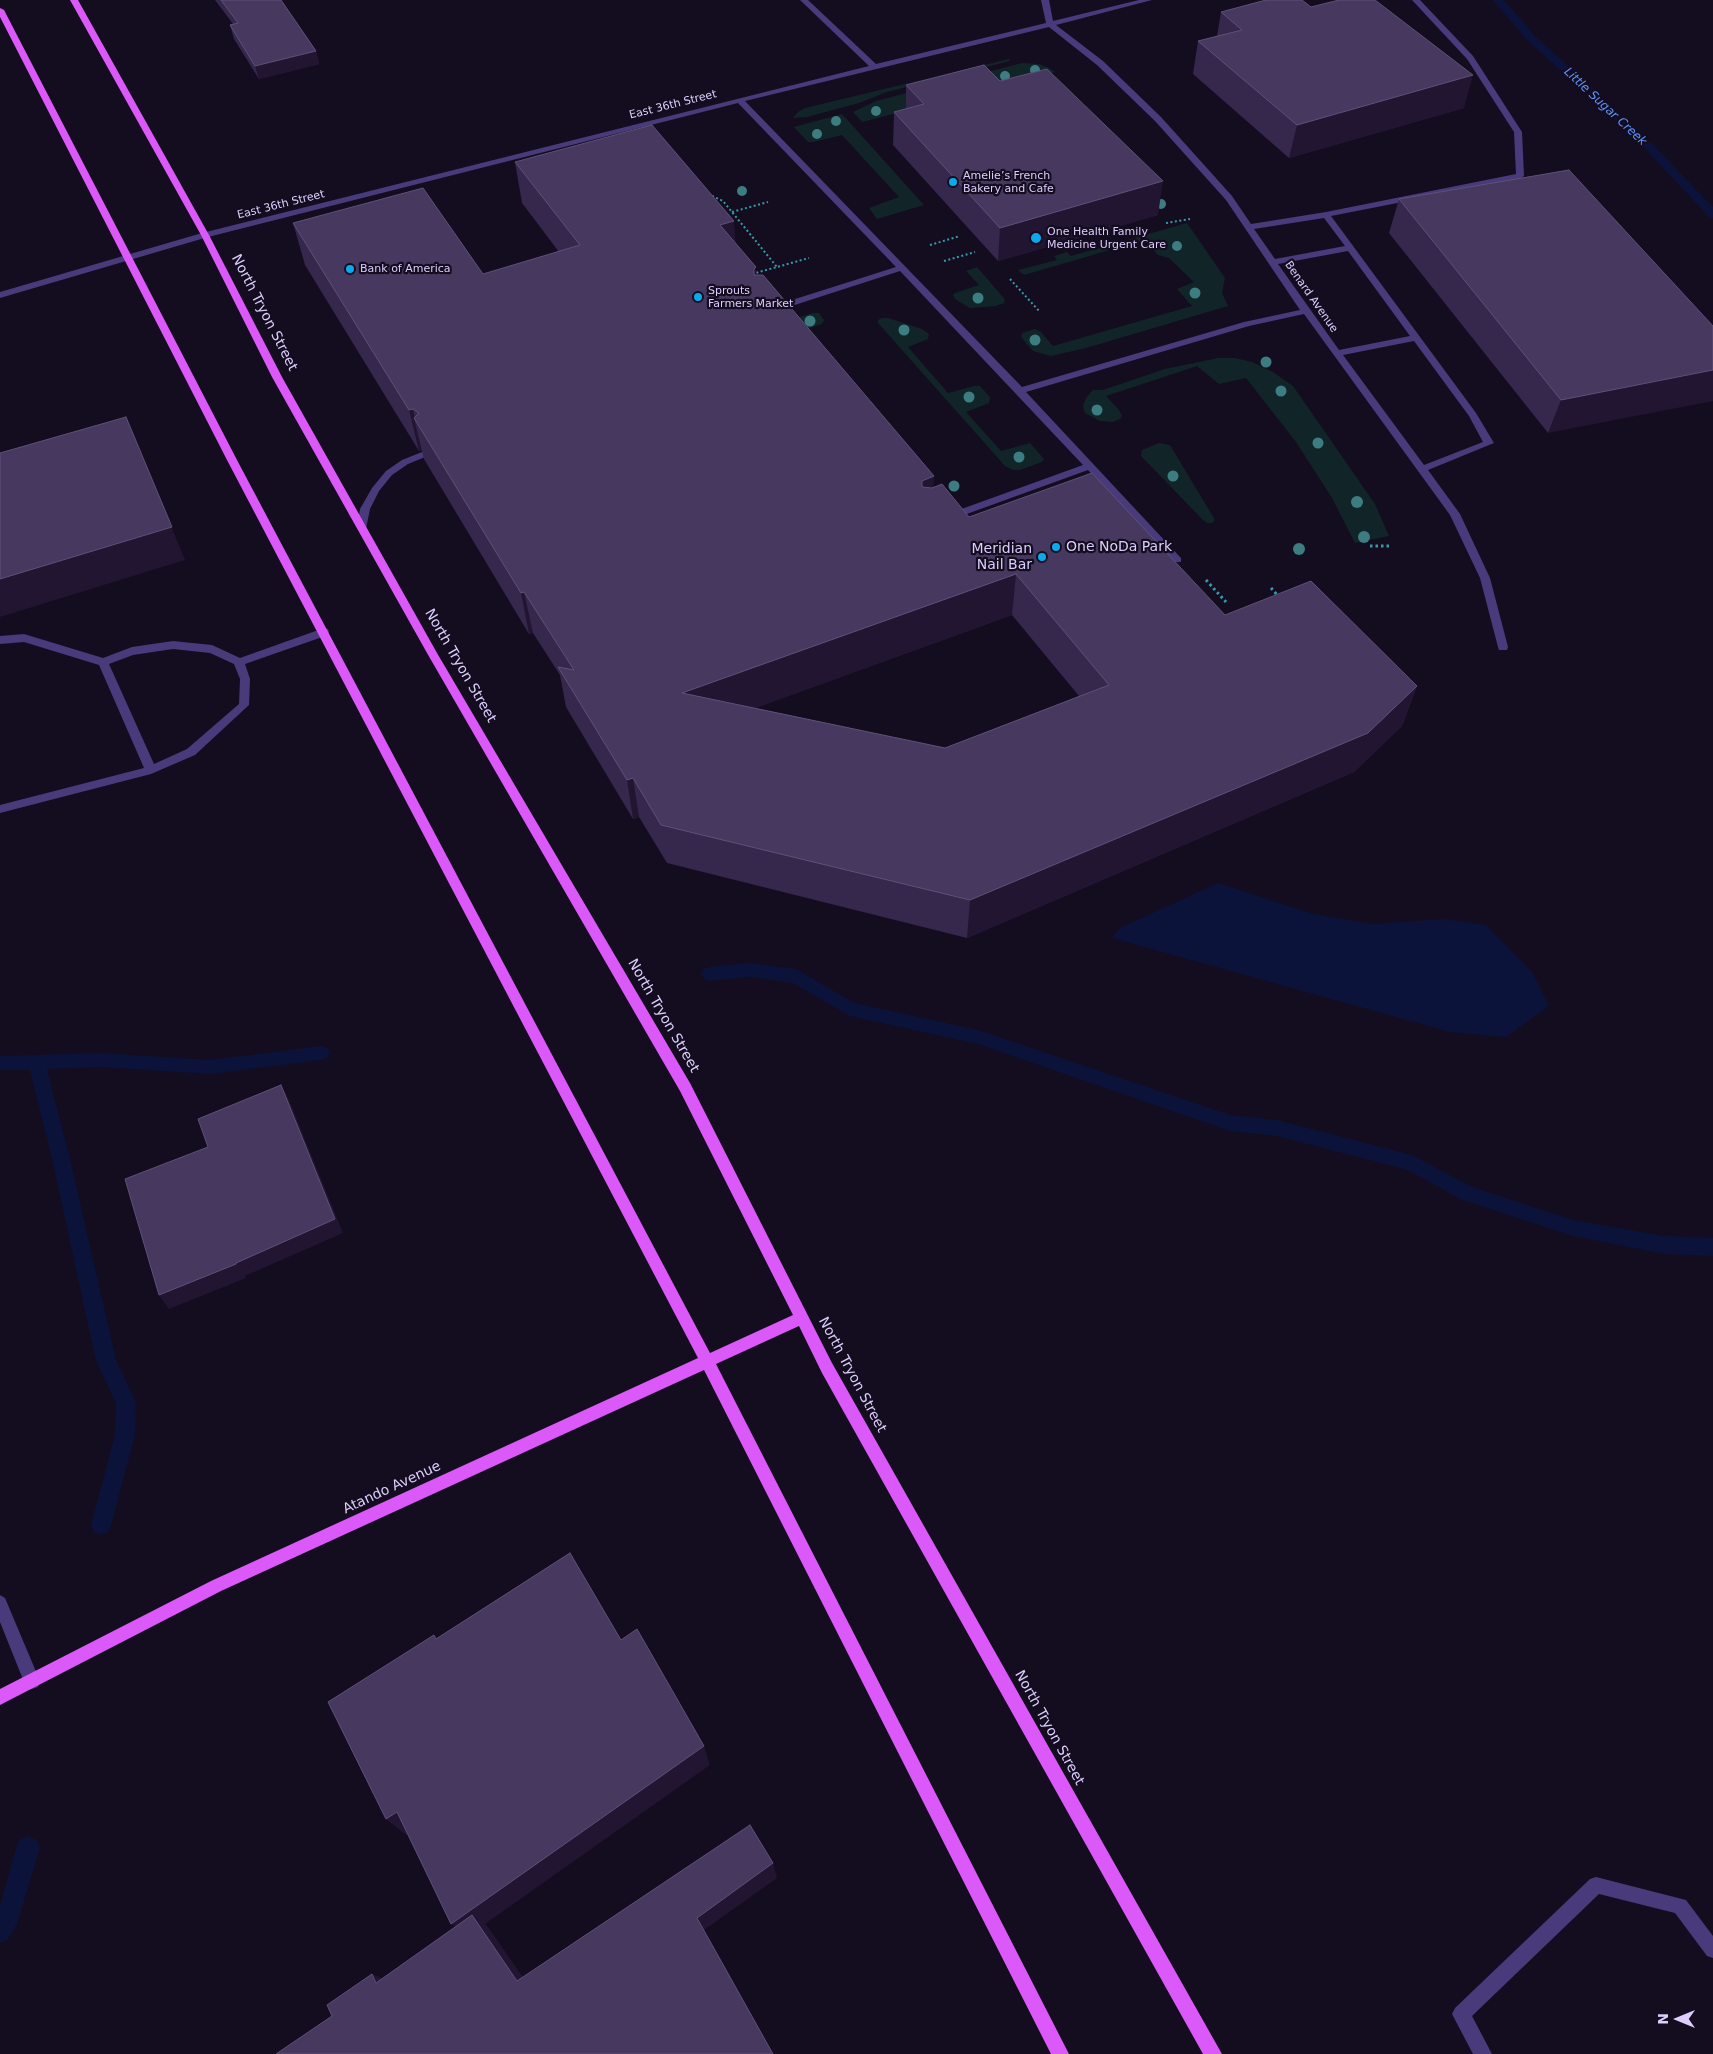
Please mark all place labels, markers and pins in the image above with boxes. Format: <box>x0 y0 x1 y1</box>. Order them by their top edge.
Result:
place label: Amelie’s French Bakery and Cafe <box>963 169 1054 195</box>
marker: Amelie’s French Bakery and Cafe <box>947 176 959 188</box>
place label: One Health Family Medicine Urgent Care <box>1047 225 1166 251</box>
marker: One Health Family Medicine Urgent Care <box>1029 231 1043 245</box>
place label: Bank of America <box>360 262 451 276</box>
marker: Bank of America <box>344 263 356 275</box>
place label: Sprouts Farmers Market <box>708 284 793 310</box>
marker: Sprouts Farmers Market <box>692 291 704 303</box>
place label: One NoDa Park <box>1066 539 1172 555</box>
place label: Meridian Nail Bar <box>971 541 1032 574</box>
marker: One NoDa Park <box>1050 541 1062 553</box>
marker: Meridian Nail Bar <box>1036 551 1048 563</box>

